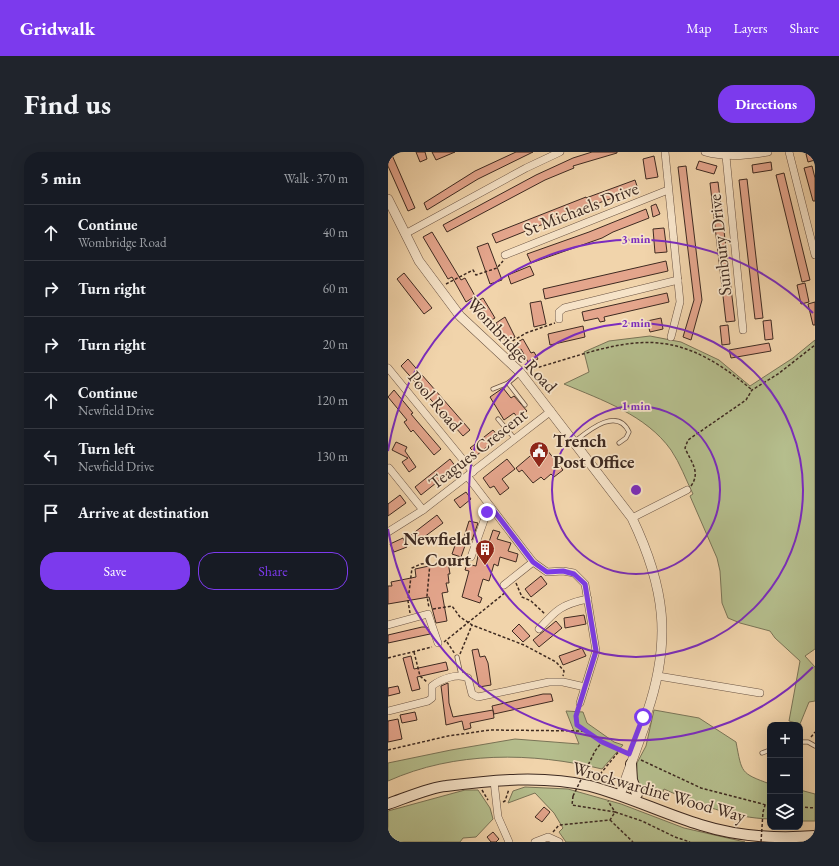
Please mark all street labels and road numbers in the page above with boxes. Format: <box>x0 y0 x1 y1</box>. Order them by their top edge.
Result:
street label: St Michaels Drive <box>520 176 642 241</box>
street label: Sunbury Drive <box>703 193 736 297</box>
street label: Wombridge Road <box>462 292 563 398</box>
street label: Pool Road <box>403 366 468 436</box>
street label: Teagues Crescent <box>424 403 532 494</box>
street label: Wrockwardine Wood Way <box>570 756 749 827</box>

